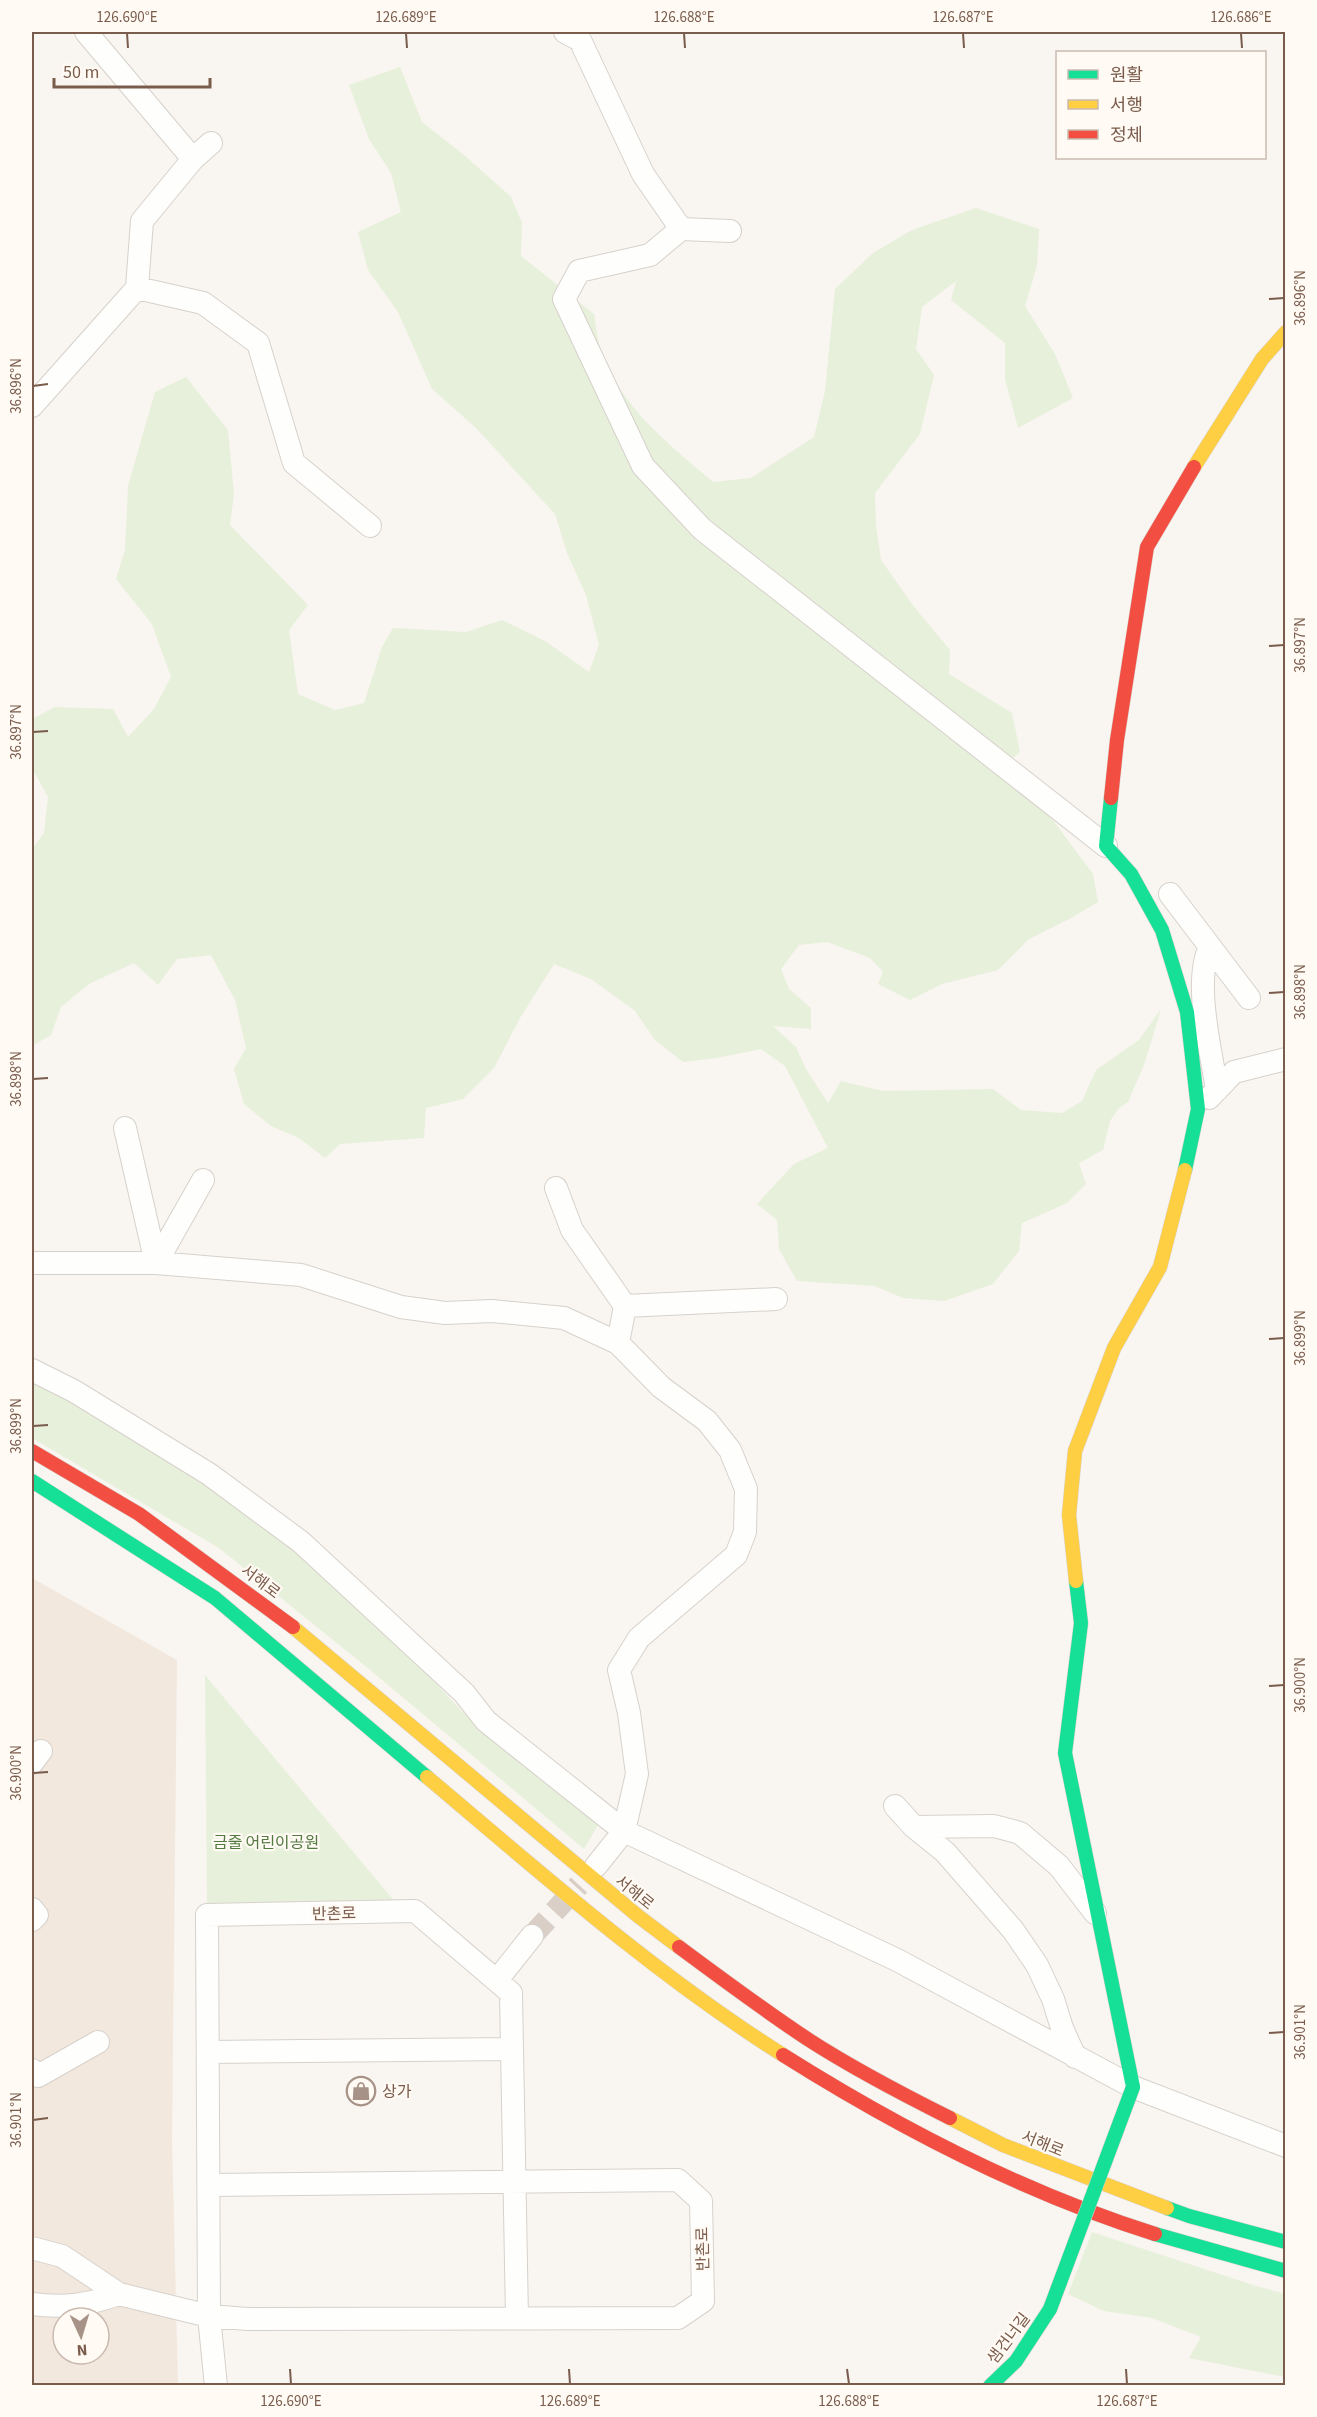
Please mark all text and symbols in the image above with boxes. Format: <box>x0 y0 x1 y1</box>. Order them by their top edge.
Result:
text: 126.690°E <box>96 7 158 28</box>
text: 126.689°E <box>375 7 437 28</box>
text: 126.688°E <box>653 7 715 28</box>
text: 126.687°E <box>932 7 994 28</box>
text: 126.686°E <box>1210 7 1272 28</box>
scale bar <box>54 51 210 89</box>
legend <box>1056 51 1266 159</box>
text: 50 m <box>63 60 99 85</box>
text: 원활 <box>1110 63 1143 88</box>
text: 서행 <box>1110 93 1143 118</box>
text: 정체 <box>1110 123 1143 148</box>
text: 36.896°N <box>1290 270 1311 326</box>
text: 36.896°N <box>6 358 27 414</box>
text: 36.897°N <box>1290 617 1311 673</box>
text: 36.897°N <box>6 704 27 760</box>
text: 36.898°N <box>1290 964 1311 1020</box>
text: 36.898°N <box>6 1051 27 1107</box>
text: 36.899°N <box>1290 1310 1311 1366</box>
text: 36.899°N <box>6 1398 27 1454</box>
street label: 서해로 <box>236 1560 285 1604</box>
text: 36.900°N <box>1290 1657 1311 1713</box>
text: 36.900°N <box>6 1745 27 1801</box>
park label: 금줄 어린이공원 <box>213 1832 319 1854</box>
street label: 서해로 <box>610 1870 659 1915</box>
street label: 반촌로 <box>312 1903 357 1925</box>
text: 36.901°N <box>1290 2004 1311 2060</box>
shop icon: 상가 <box>345 2075 377 2107</box>
place label: 상가 <box>382 2081 412 2103</box>
text: 36.901°N <box>6 2092 27 2148</box>
street label: 서해로 <box>1018 2125 1067 2163</box>
street label: 반촌로 <box>692 2226 714 2271</box>
north arrow <box>51 2306 111 2366</box>
street label: 샘건너길 <box>982 2308 1035 2369</box>
text: N <box>76 2339 88 2361</box>
text: 126.690°E <box>260 2391 322 2412</box>
text: 126.689°E <box>539 2391 601 2412</box>
text: 126.688°E <box>818 2391 880 2412</box>
text: 126.687°E <box>1096 2391 1158 2412</box>

